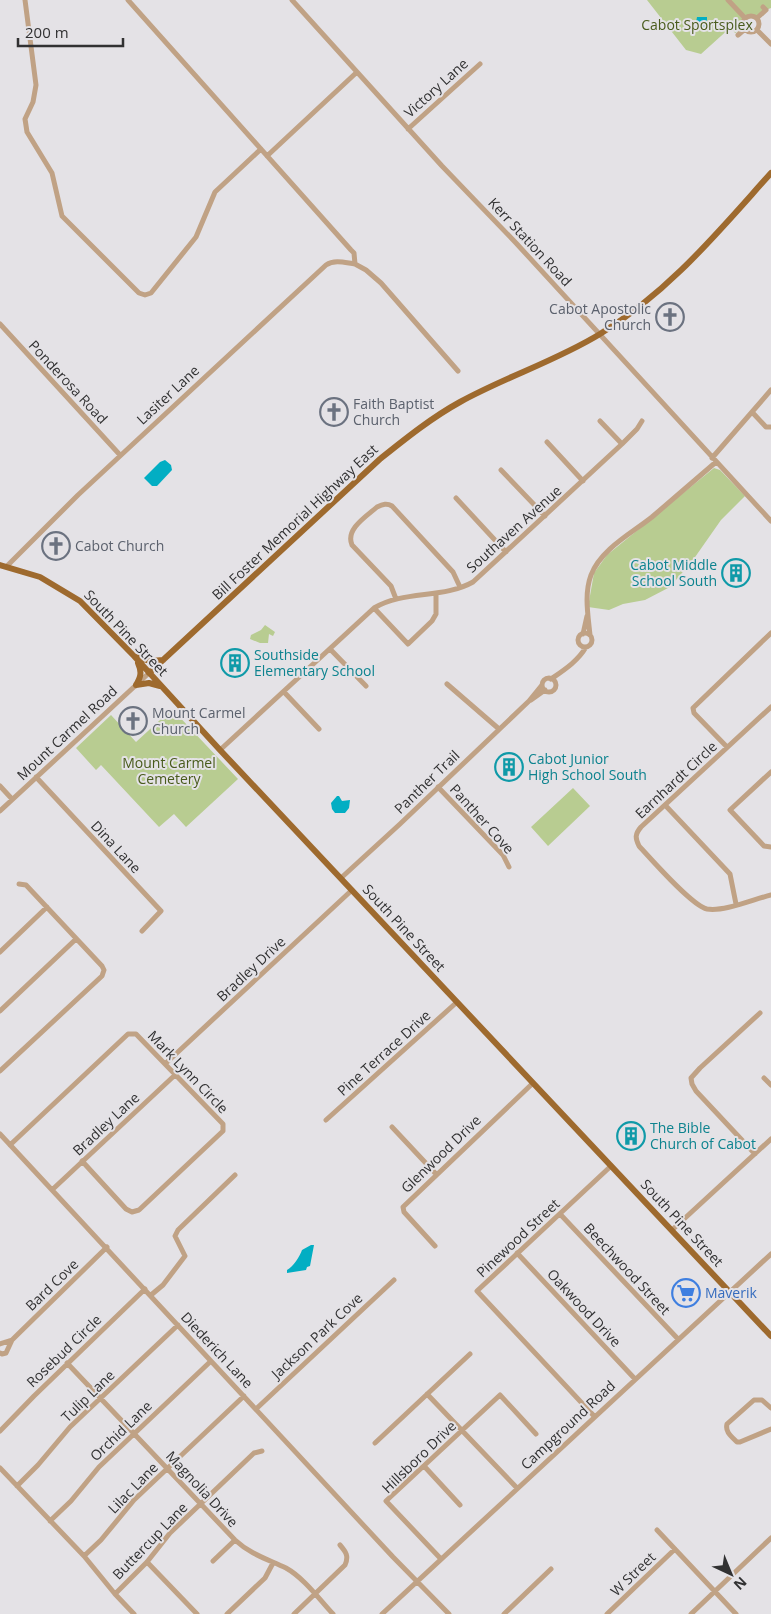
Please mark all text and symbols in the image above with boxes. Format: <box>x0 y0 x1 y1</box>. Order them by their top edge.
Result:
scale bar <box>18 15 122 47</box>
park label: Cabot Sportsplex <box>641 15 753 34</box>
text: 200 m <box>25 22 69 42</box>
street label: Victory Lane <box>400 54 472 121</box>
street label: Kerr Station Road <box>484 193 576 290</box>
place label: Cabot Apostolic Church <box>549 299 651 334</box>
church icon: Cabot Apostolic Church <box>655 302 685 332</box>
street label: Ponderosa Road <box>25 336 112 427</box>
street label: Lasiter Lane <box>132 361 203 429</box>
place label: Faith Baptist Church <box>353 394 434 429</box>
church icon: Faith Baptist Church <box>319 397 349 427</box>
street label: Bill Foster Memorial Highway East <box>208 440 382 604</box>
street label: Southaven Avenue <box>462 481 565 576</box>
church icon: Cabot Church <box>41 531 71 561</box>
place label: Cabot Church <box>75 536 164 555</box>
place label: Cabot Middle School South <box>630 555 717 590</box>
building icon: Cabot Middle School South <box>721 558 751 588</box>
street label: South Pine Street <box>80 585 172 680</box>
place label: Southside Elementary School <box>254 645 375 680</box>
building icon: Southside Elementary School <box>220 648 250 678</box>
street label: Mount Carmel Road <box>12 681 121 784</box>
place label: Mount Carmel Church <box>152 703 246 738</box>
church icon: Mount Carmel Church <box>118 706 148 736</box>
street label: Earnhardt Circle <box>631 737 721 822</box>
street label: Panther Trail <box>390 746 463 818</box>
place label: Cabot Junior High School South <box>528 749 647 784</box>
building icon: Cabot Junior High School South <box>494 752 524 782</box>
park label: Mount Carmel Cemetery <box>122 753 216 788</box>
street label: Panther Cove <box>446 780 519 858</box>
street label: Dina Lane <box>87 816 146 877</box>
street label: South Pine Street <box>359 880 450 975</box>
street label: Bradley Drive <box>212 932 289 1005</box>
street label: Pine Terrace Drive <box>333 1006 434 1100</box>
street label: Mark Lynn Circle <box>144 1026 233 1117</box>
street label: Bradley Lane <box>68 1088 143 1159</box>
street label: Glenwood Drive <box>397 1110 485 1197</box>
place label: The Bible Church of Cabot <box>650 1118 756 1153</box>
building icon: The Bible Church of Cabot <box>616 1121 646 1151</box>
street label: South Pine Street <box>637 1175 728 1270</box>
street label: Pinewood Street <box>472 1194 563 1281</box>
street label: Beechwood Street <box>580 1219 675 1319</box>
street label: Bard Cove <box>21 1254 82 1315</box>
street label: Oakwood Drive <box>543 1265 626 1351</box>
supermarket icon: Maverik <box>671 1278 701 1308</box>
place label: Maverik <box>705 1283 757 1302</box>
street label: Jackson Park Cove <box>266 1288 366 1384</box>
street label: Diederich Lane <box>177 1307 258 1392</box>
street label: Rosebud Circle <box>22 1310 105 1391</box>
street label: Tulip Lane <box>57 1365 118 1426</box>
street label: Campground Road <box>516 1376 619 1473</box>
street label: Orchid Lane <box>86 1396 156 1465</box>
street label: Hillsboro Drive <box>377 1416 460 1497</box>
street label: Magnolia Drive <box>162 1446 243 1531</box>
street label: Lilac Lane <box>104 1458 162 1517</box>
street label: Buttercup Lane <box>108 1498 191 1583</box>
street label: W Street <box>606 1547 659 1600</box>
north arrow <box>706 1549 756 1599</box>
text: N <box>730 1573 751 1595</box>

